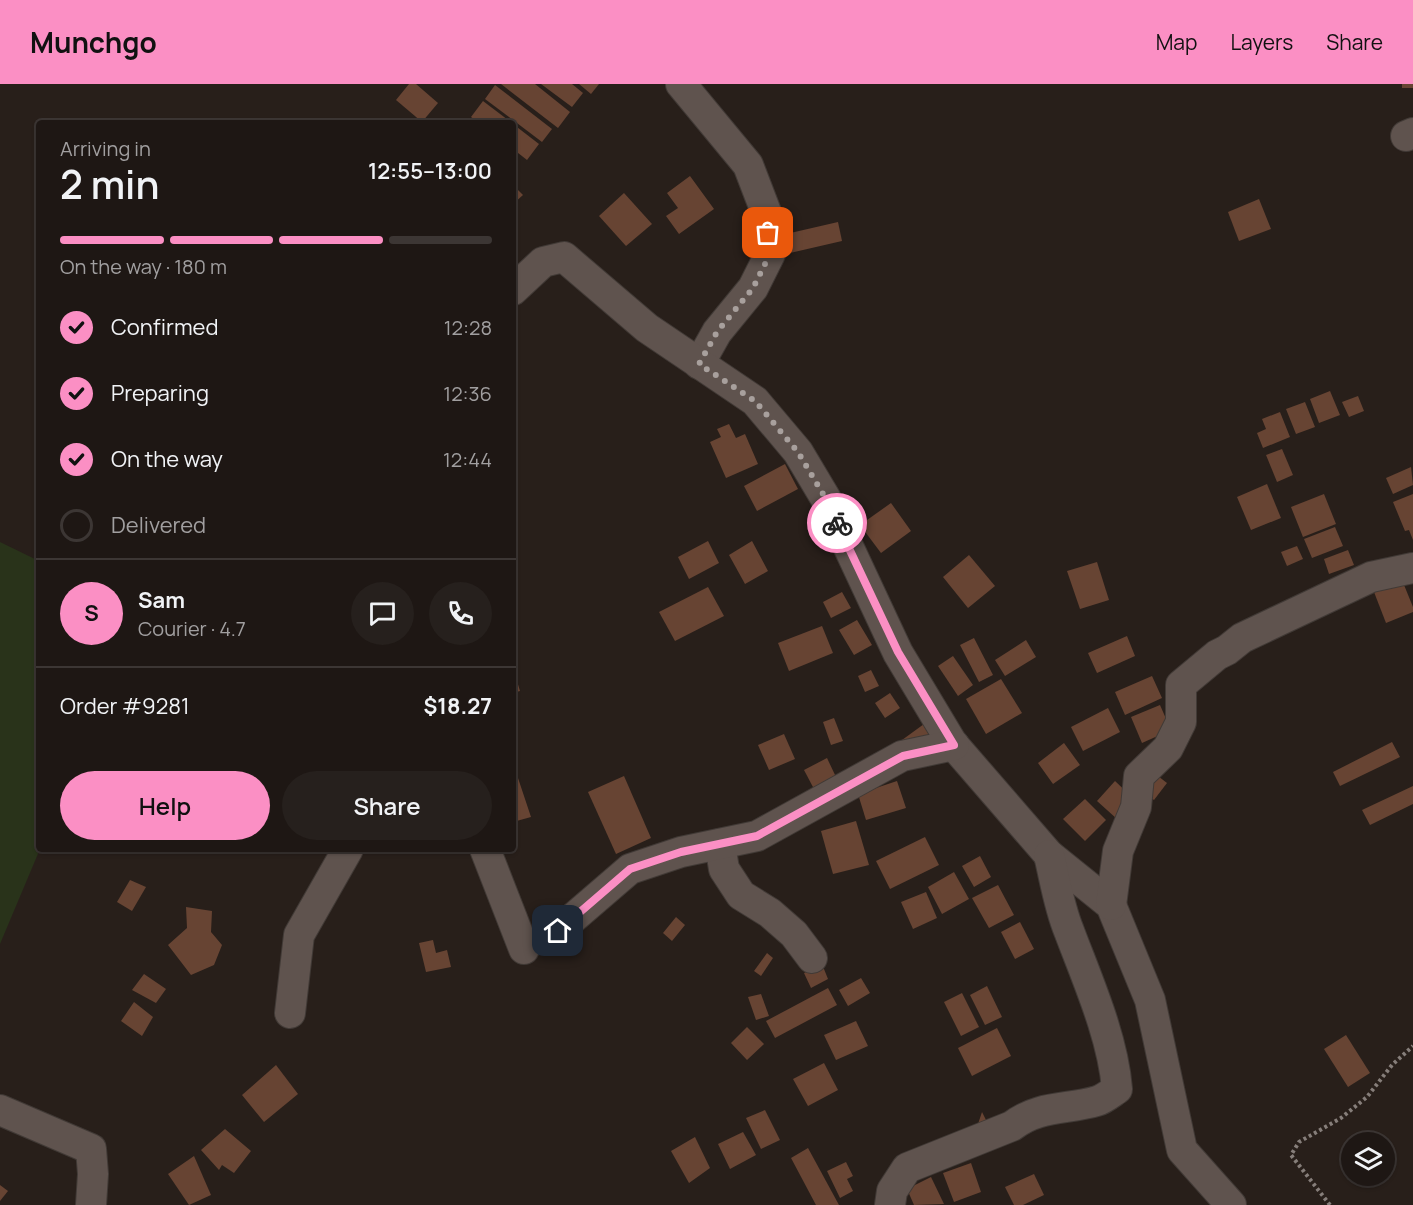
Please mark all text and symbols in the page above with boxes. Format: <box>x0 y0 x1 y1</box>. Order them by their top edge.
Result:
text: Munchgo <box>30 23 157 61</box>
text: Map <box>1156 28 1197 56</box>
text: Layers <box>1230 28 1293 56</box>
text: Share <box>1326 28 1383 56</box>
text: Arriving in <box>60 135 151 162</box>
text: 12:55–13:00 <box>368 156 492 186</box>
text: 2 min <box>60 157 159 211</box>
pin <box>742 207 793 258</box>
icon: bag <box>751 216 784 249</box>
text: On the way · 180 m <box>60 253 227 280</box>
icon: check <box>60 311 93 344</box>
text: Confirmed <box>111 312 219 342</box>
text: 12:28 <box>444 314 492 341</box>
icon: check <box>60 377 93 410</box>
text: Preparing <box>111 378 209 408</box>
text: 12:36 <box>443 380 492 407</box>
icon: check <box>60 443 93 476</box>
text: On the way <box>111 444 223 474</box>
text: 12:44 <box>443 446 492 473</box>
courier <box>807 493 867 553</box>
icon: bike <box>821 507 854 540</box>
text: Delivered <box>111 510 206 540</box>
button: chat <box>351 582 414 645</box>
button: phone <box>429 582 492 645</box>
text: Sam <box>138 585 185 615</box>
text: S <box>84 598 99 628</box>
text: Courier · 4.7 <box>138 615 246 642</box>
text: Order #9281 <box>60 691 190 721</box>
text: $18.27 <box>424 691 492 721</box>
button: Help <box>60 771 270 840</box>
button: Share <box>282 771 492 840</box>
pin <box>532 905 583 956</box>
icon: home <box>541 914 574 947</box>
map controls <box>1341 1132 1395 1186</box>
button: layers <box>1341 1132 1395 1186</box>

